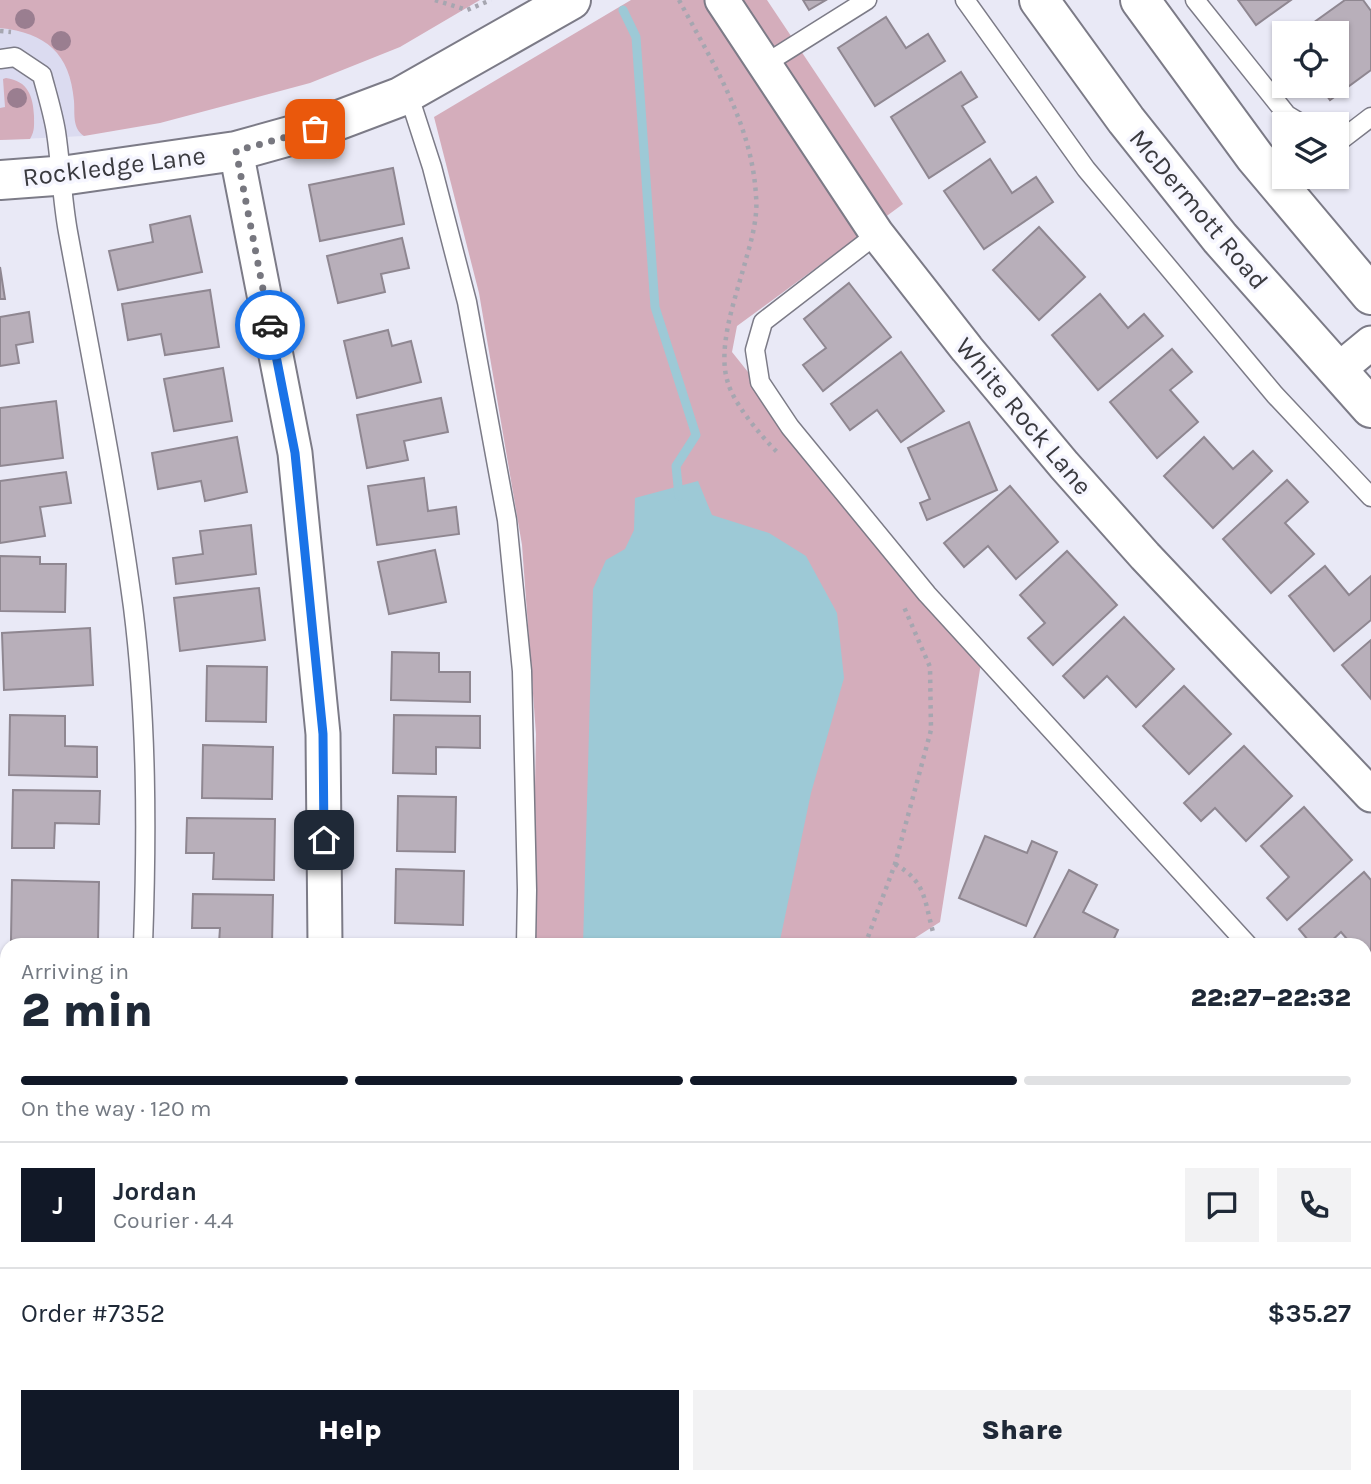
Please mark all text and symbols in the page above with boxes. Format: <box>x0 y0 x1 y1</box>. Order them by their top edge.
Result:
map controls <box>1272 21 1349 189</box>
button: locate <box>1272 21 1349 98</box>
pin <box>285 99 345 159</box>
icon: bag <box>296 110 334 148</box>
button: layers <box>1272 112 1349 189</box>
street label: McDermott Road <box>1123 123 1275 296</box>
street label: Rockledge Lane <box>21 140 207 193</box>
courier <box>235 290 305 360</box>
icon: car <box>251 306 289 344</box>
street label: White Rock Lane <box>949 331 1098 501</box>
pin <box>294 810 354 870</box>
icon: home <box>305 821 343 859</box>
text: Arriving in <box>21 958 129 985</box>
text: 22:27–22:32 <box>1190 982 1351 1013</box>
text: 2 min <box>21 984 153 1038</box>
text: On the way · 120 m <box>21 1095 212 1122</box>
button: chat <box>1185 1168 1259 1242</box>
button: phone <box>1277 1168 1351 1242</box>
text: Jordan <box>113 1176 197 1207</box>
text: J <box>52 1190 64 1221</box>
text: Courier · 4.4 <box>113 1207 234 1234</box>
text: Order #7352 <box>21 1298 165 1329</box>
text: $35.27 <box>1268 1298 1351 1329</box>
button: Help <box>21 1390 679 1470</box>
button: Share <box>693 1390 1351 1470</box>

